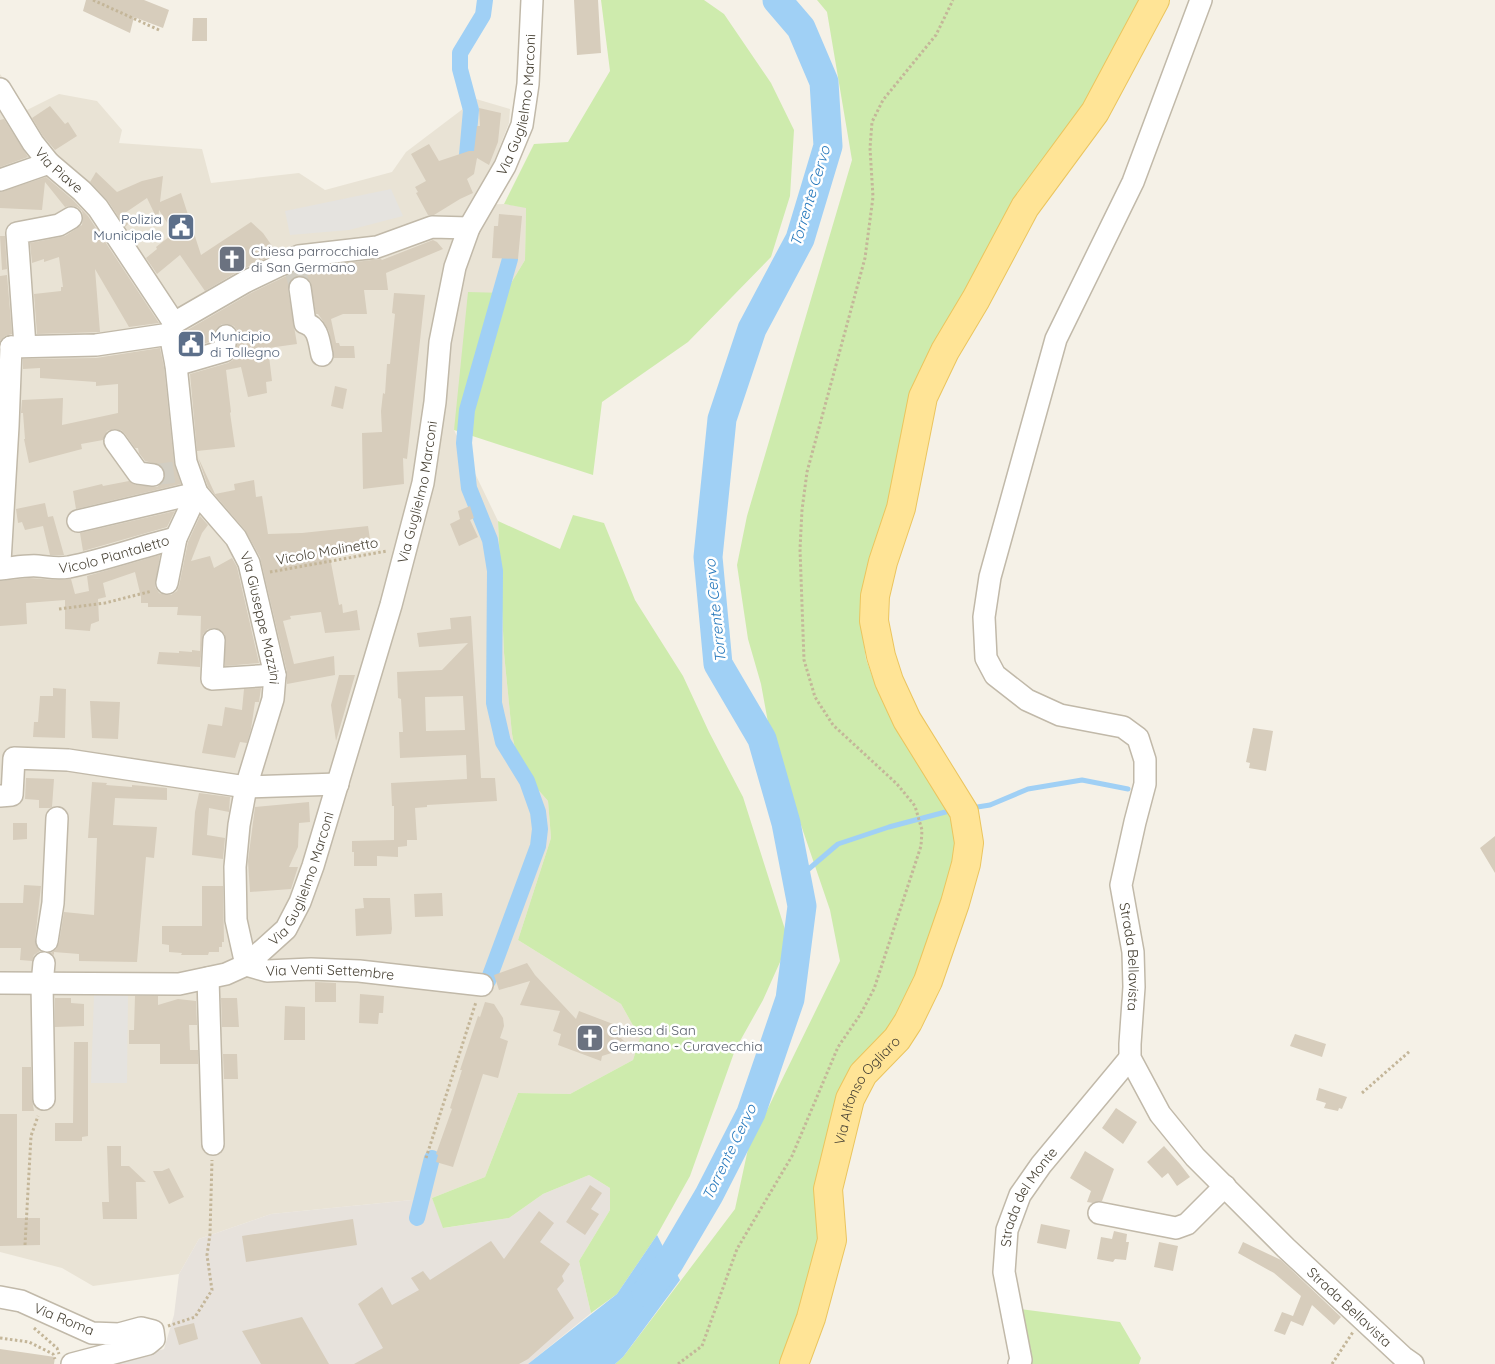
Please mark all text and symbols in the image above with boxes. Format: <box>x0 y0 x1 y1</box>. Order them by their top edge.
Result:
street label: Via Guglielmo Marconi <box>492 33 539 179</box>
water label: Torrente Cervo <box>786 143 835 248</box>
street label: Via Piave <box>31 144 87 197</box>
place label: Polizia Municipale <box>93 210 162 244</box>
public building icon: Polizia Municipale <box>166 212 196 242</box>
place label: Chiesa parrocchiale di San Germano <box>251 242 379 276</box>
church icon: Chiesa parrocchiale di San Germano <box>217 244 247 274</box>
place label: Municipio di Tollegno <box>210 327 280 361</box>
public building icon: Municipio di Tollegno <box>176 329 206 359</box>
street label: Via Guglielmo Marconi <box>393 420 441 565</box>
street label: Vicolo Piantaletto <box>58 531 171 577</box>
street label: Vicolo Molinetto <box>274 533 380 569</box>
street label: Via Giuseppe Mazzini <box>236 548 284 685</box>
water label: Torrente Cervo <box>700 557 730 664</box>
street label: Via Guglielmo Marconi <box>265 810 338 949</box>
street label: Strada Bellavista <box>1115 901 1143 1012</box>
street label: Via Venti Settembre <box>265 960 395 984</box>
place label: Chiesa di San Germano - Curavecchia <box>609 1021 763 1055</box>
church icon: Chiesa di San Germano - Curavecchia <box>575 1023 605 1053</box>
street label: Via Alfonso Ogliaro <box>830 1032 904 1147</box>
water label: Torrente Cervo <box>698 1100 761 1203</box>
street label: Strada del Monte <box>997 1143 1061 1247</box>
street label: Strada Bellavista <box>1303 1263 1396 1351</box>
street label: Via Roma <box>31 1299 97 1339</box>

